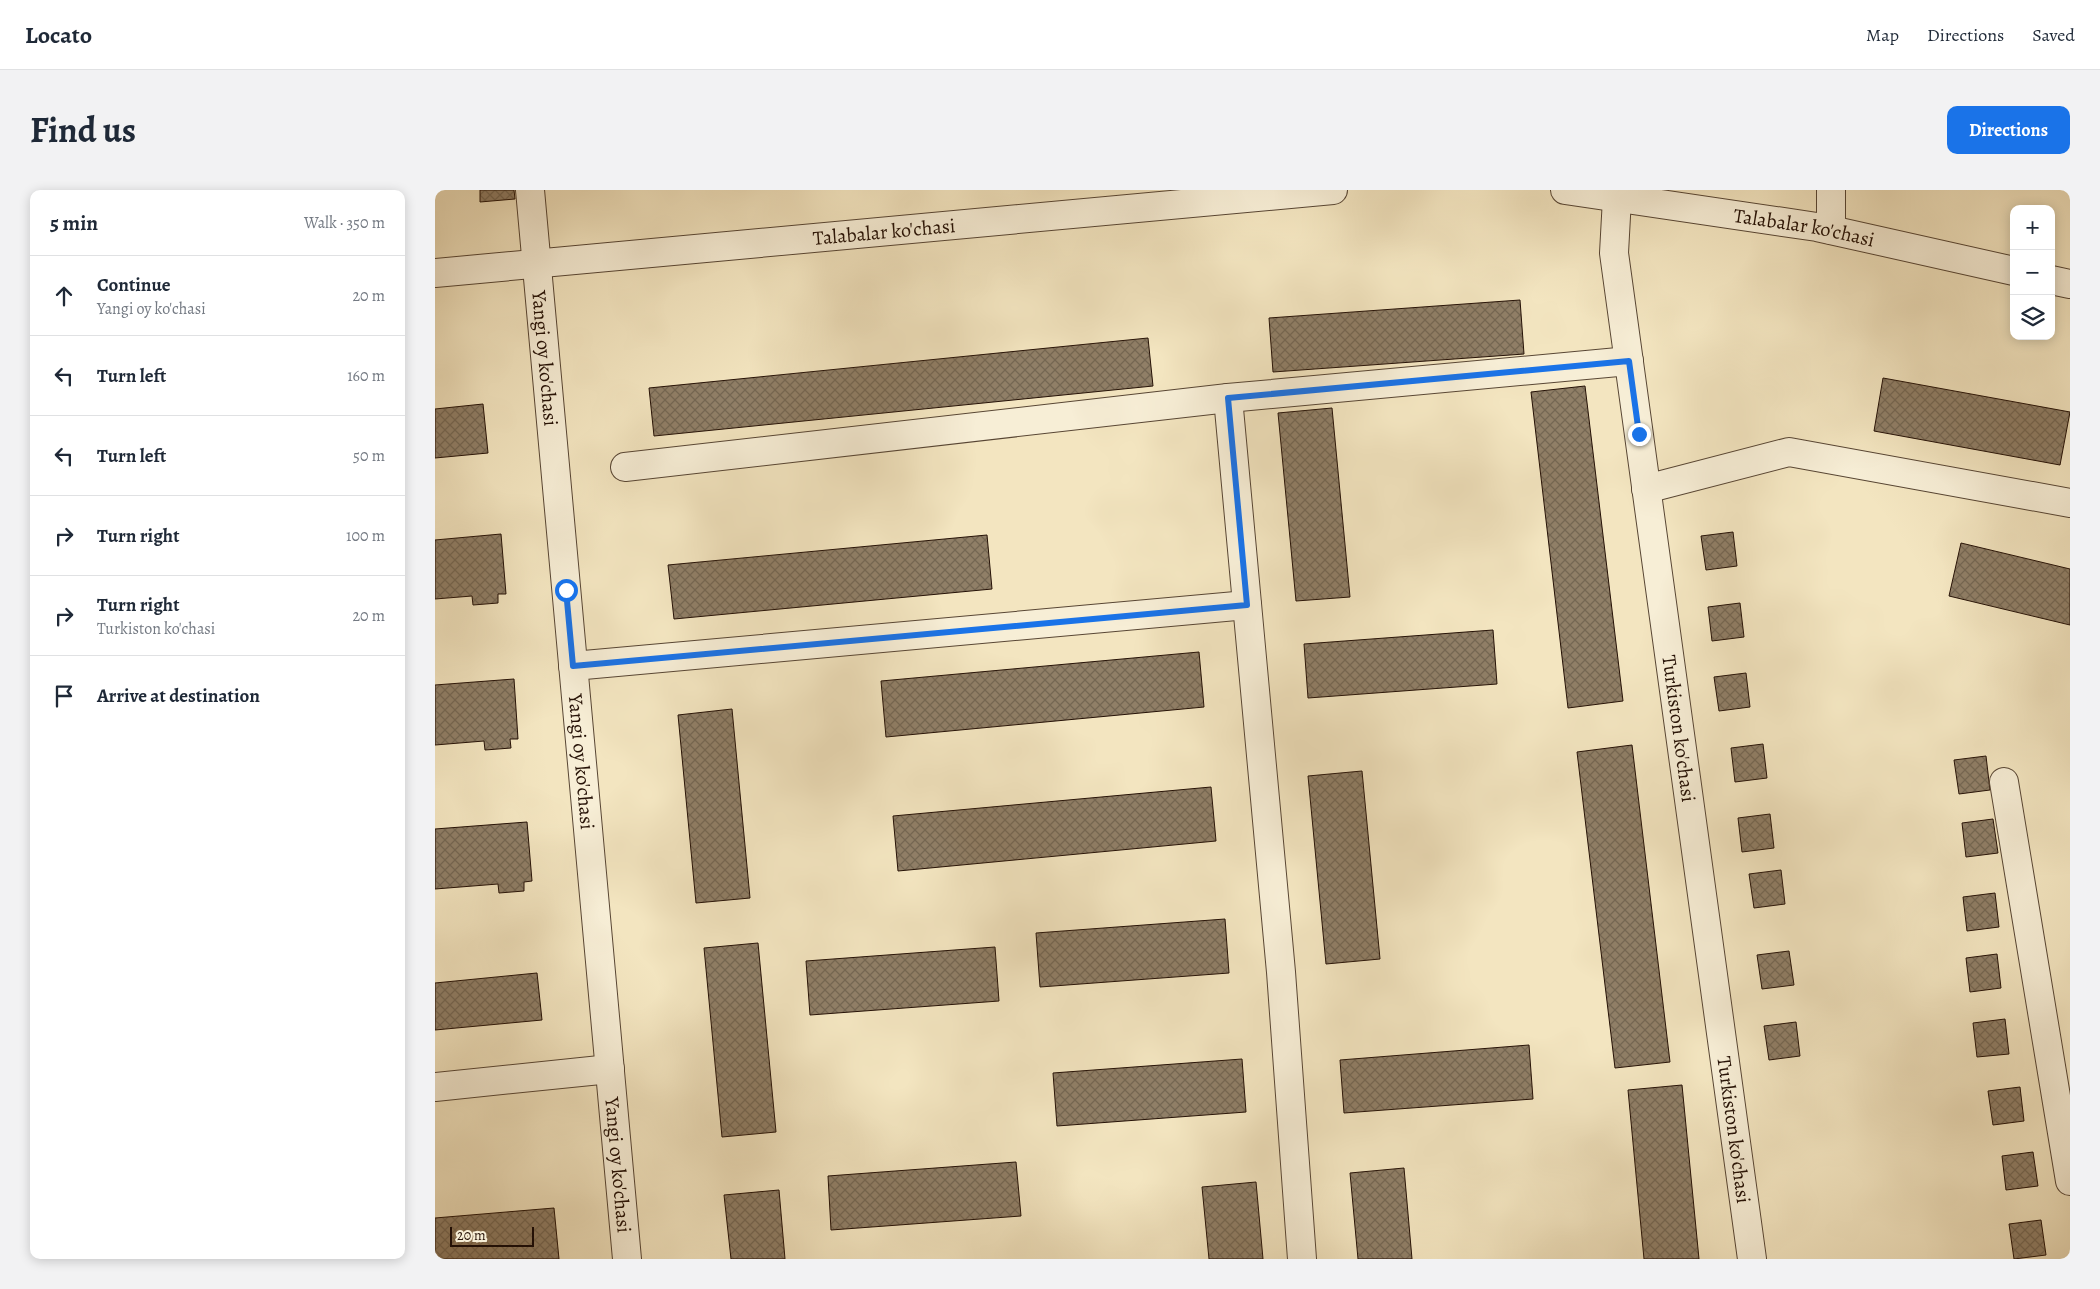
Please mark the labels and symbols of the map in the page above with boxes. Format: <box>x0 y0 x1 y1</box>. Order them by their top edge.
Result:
street label: Talabalar ko'chasi <box>1732 202 1877 253</box>
street label: Talabalar ko'chasi <box>812 212 957 252</box>
street label: Yangi oy ko'chasi <box>525 288 564 427</box>
route end <box>1628 423 1651 446</box>
route start <box>555 579 578 602</box>
street label: Turkiston ko'chasi <box>1655 653 1702 804</box>
street label: Yangi oy ko'chasi <box>562 692 601 831</box>
street label: Turkiston ko'chasi <box>1710 1055 1757 1205</box>
street label: Yangi oy ko'chasi <box>598 1095 638 1234</box>
scale bar <box>450 1224 534 1247</box>

